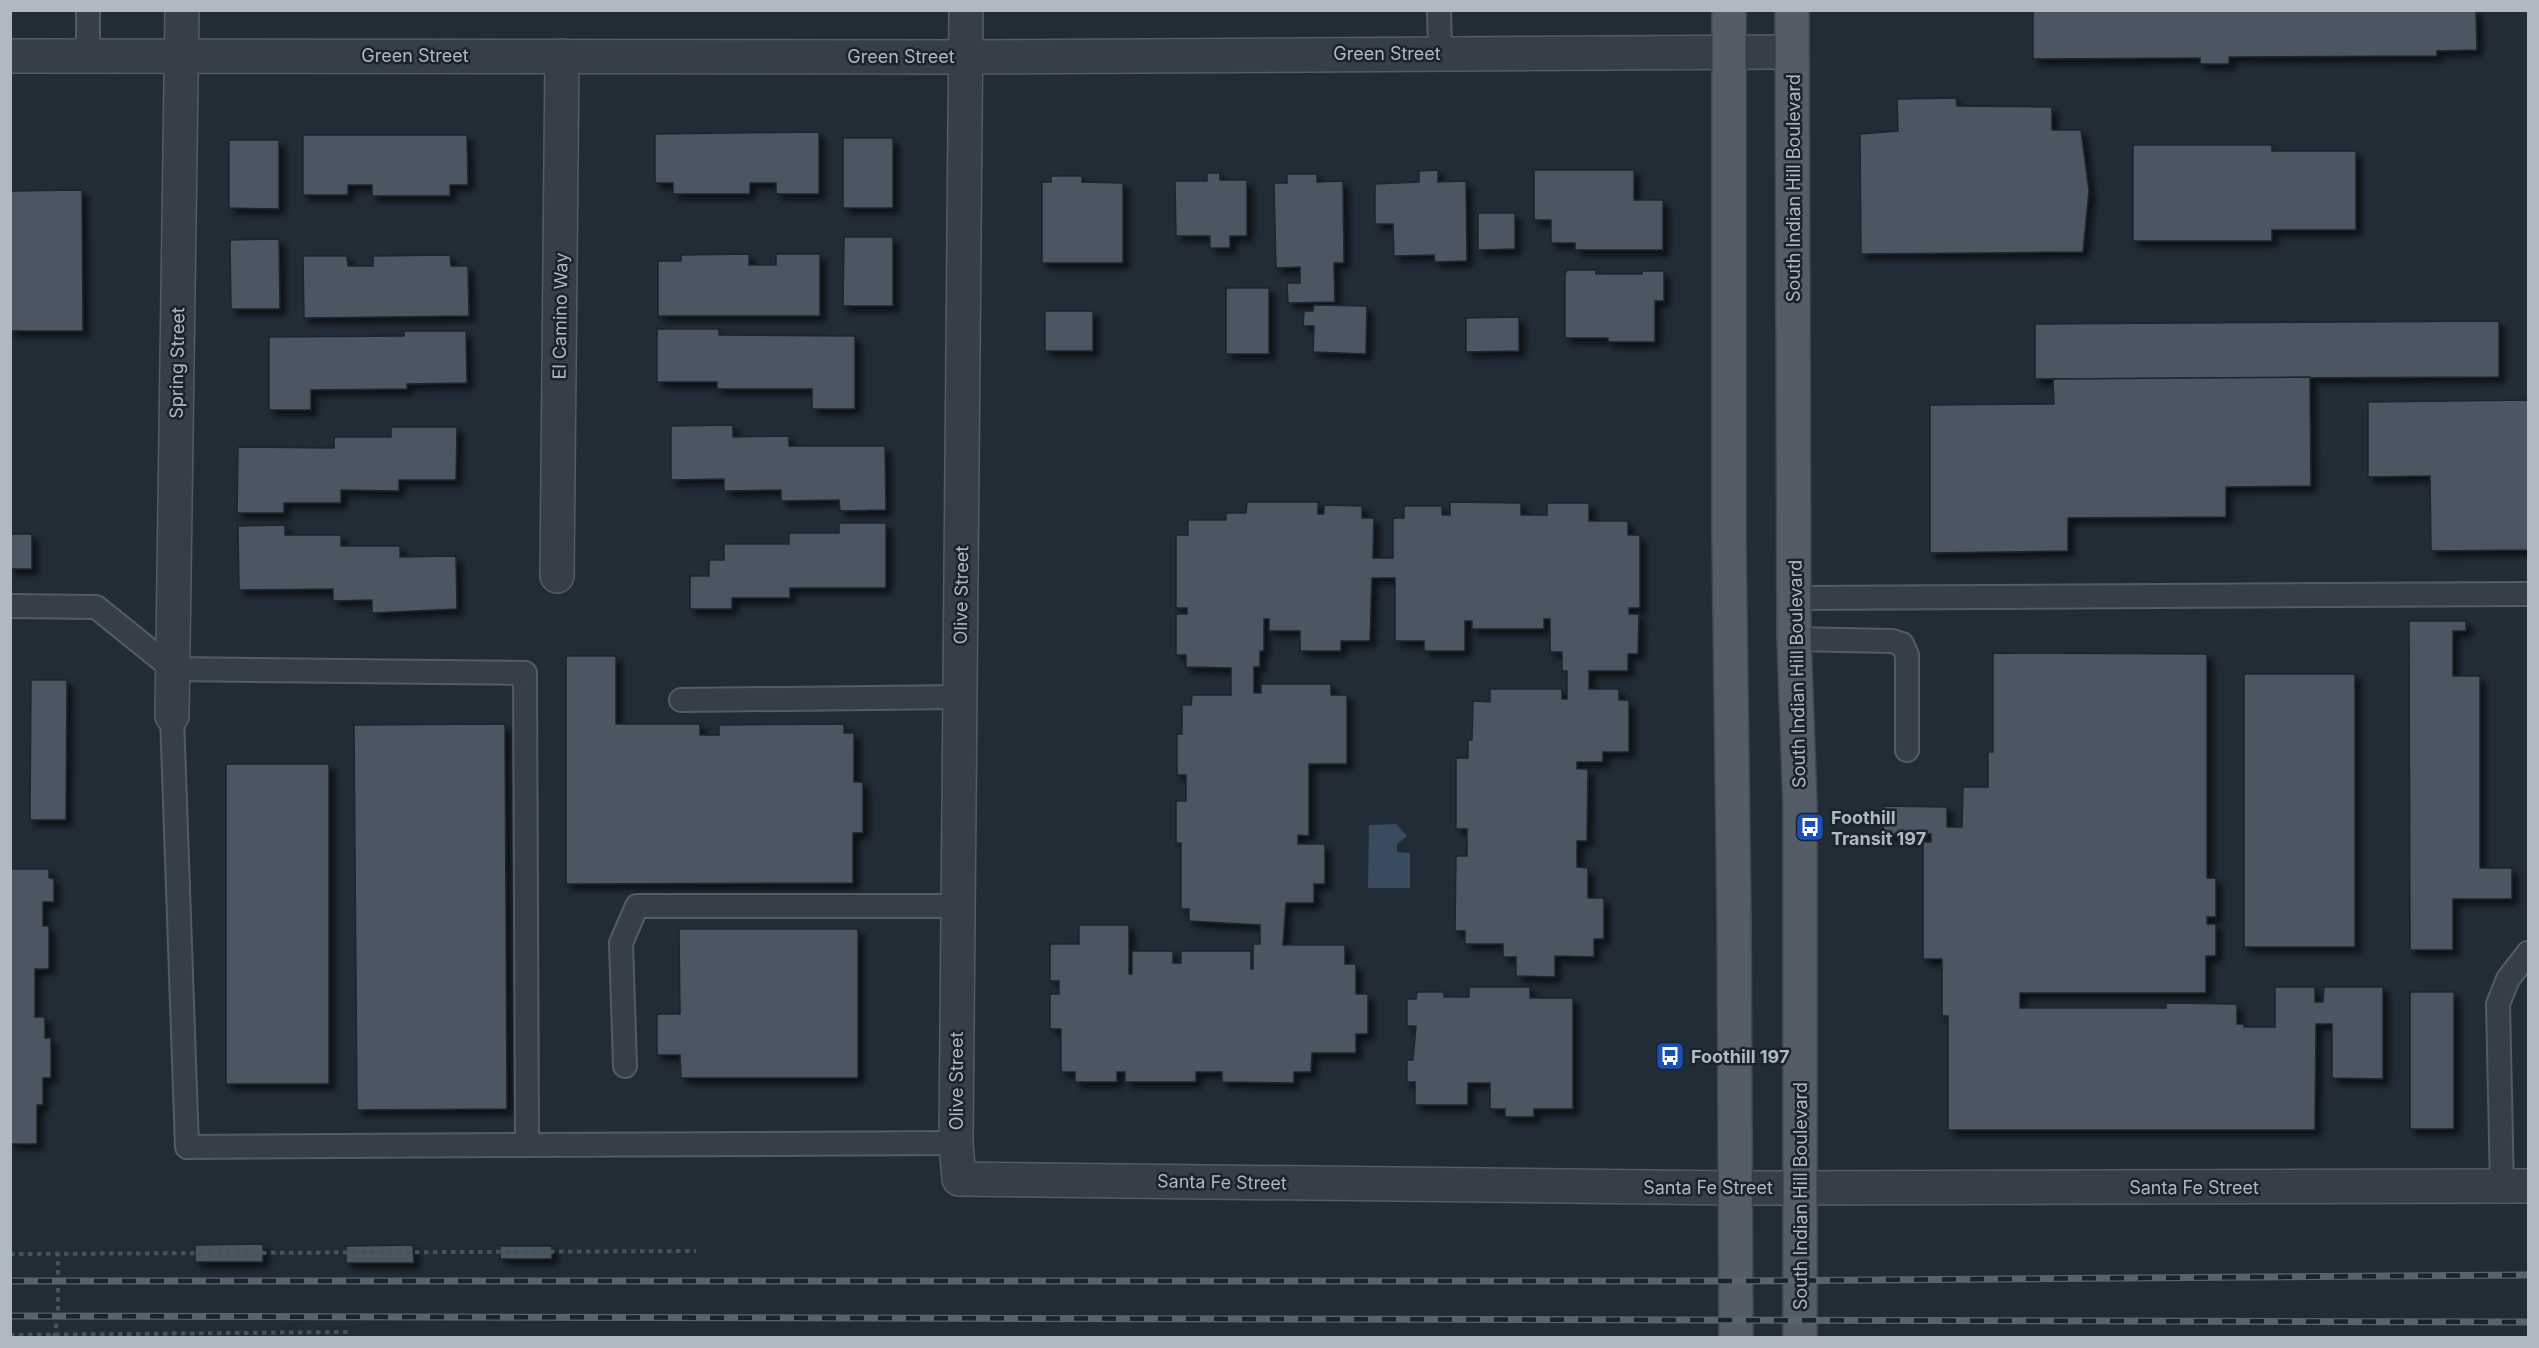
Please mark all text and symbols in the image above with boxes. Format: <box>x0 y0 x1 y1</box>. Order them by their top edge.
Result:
street label: Green Street <box>1333 43 1441 64</box>
street label: Green Street <box>361 45 469 66</box>
street label: Green Street <box>847 46 955 67</box>
street label: South Indian Hill Boulevard <box>1783 74 1804 302</box>
street label: El Camino Way <box>548 252 572 380</box>
street label: Spring Street <box>166 307 188 419</box>
street label: Olive Street <box>950 545 972 644</box>
street label: South Indian Hill Boulevard <box>1785 560 1809 788</box>
place label: Foothill Transit 197 <box>1831 807 1926 849</box>
bus stop icon: Foothill Transit 197 <box>1794 811 1826 843</box>
street label: Olive Street <box>946 1032 967 1130</box>
bus stop icon: Foothill 197 <box>1654 1040 1686 1072</box>
place label: Foothill 197 <box>1691 1046 1789 1067</box>
street label: South Indian Hill Boulevard <box>1790 1082 1811 1310</box>
street label: Santa Fe Street <box>1157 1170 1287 1194</box>
street label: Santa Fe Street <box>1643 1177 1773 1198</box>
street label: Santa Fe Street <box>2129 1177 2259 1198</box>

